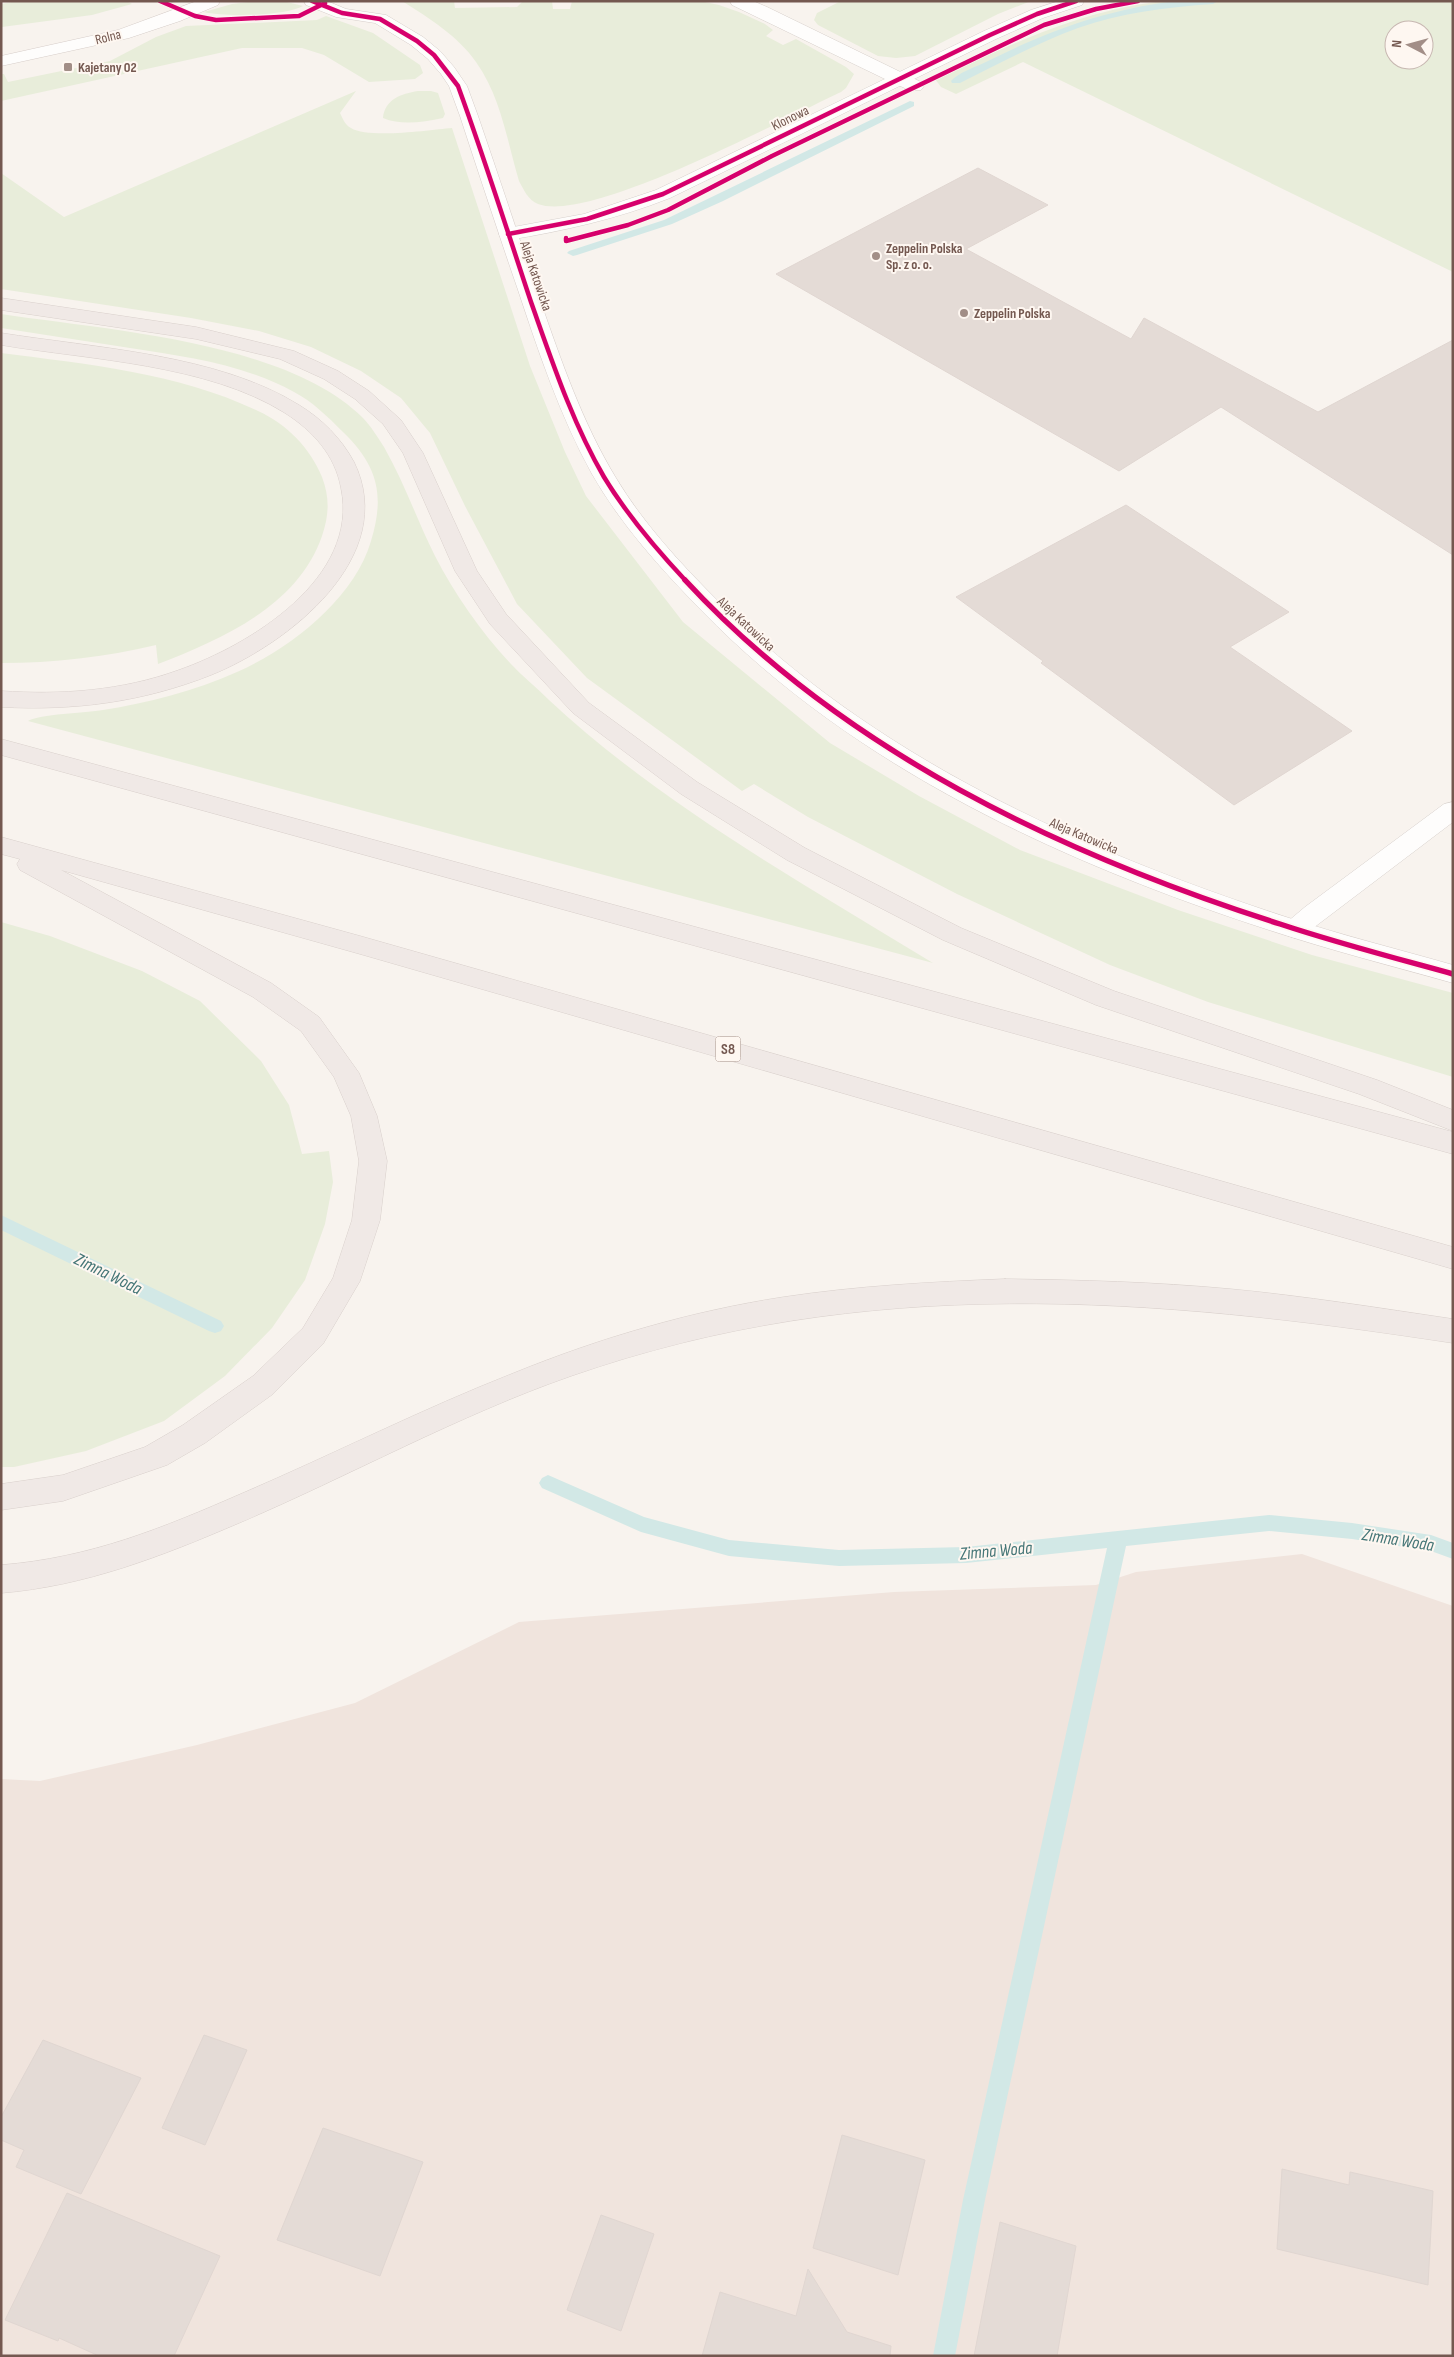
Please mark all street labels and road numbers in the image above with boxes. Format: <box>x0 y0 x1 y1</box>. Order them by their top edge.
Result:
street label: Rolna <box>93 26 123 48</box>
street label: Klonowa <box>768 102 812 134</box>
street label: Aleja Katowicka <box>516 238 556 313</box>
street label: Aleja Katowicka <box>713 592 778 655</box>
street label: Aleja Katowicka <box>1046 814 1121 858</box>
road number: S8 <box>716 1036 740 1062</box>

